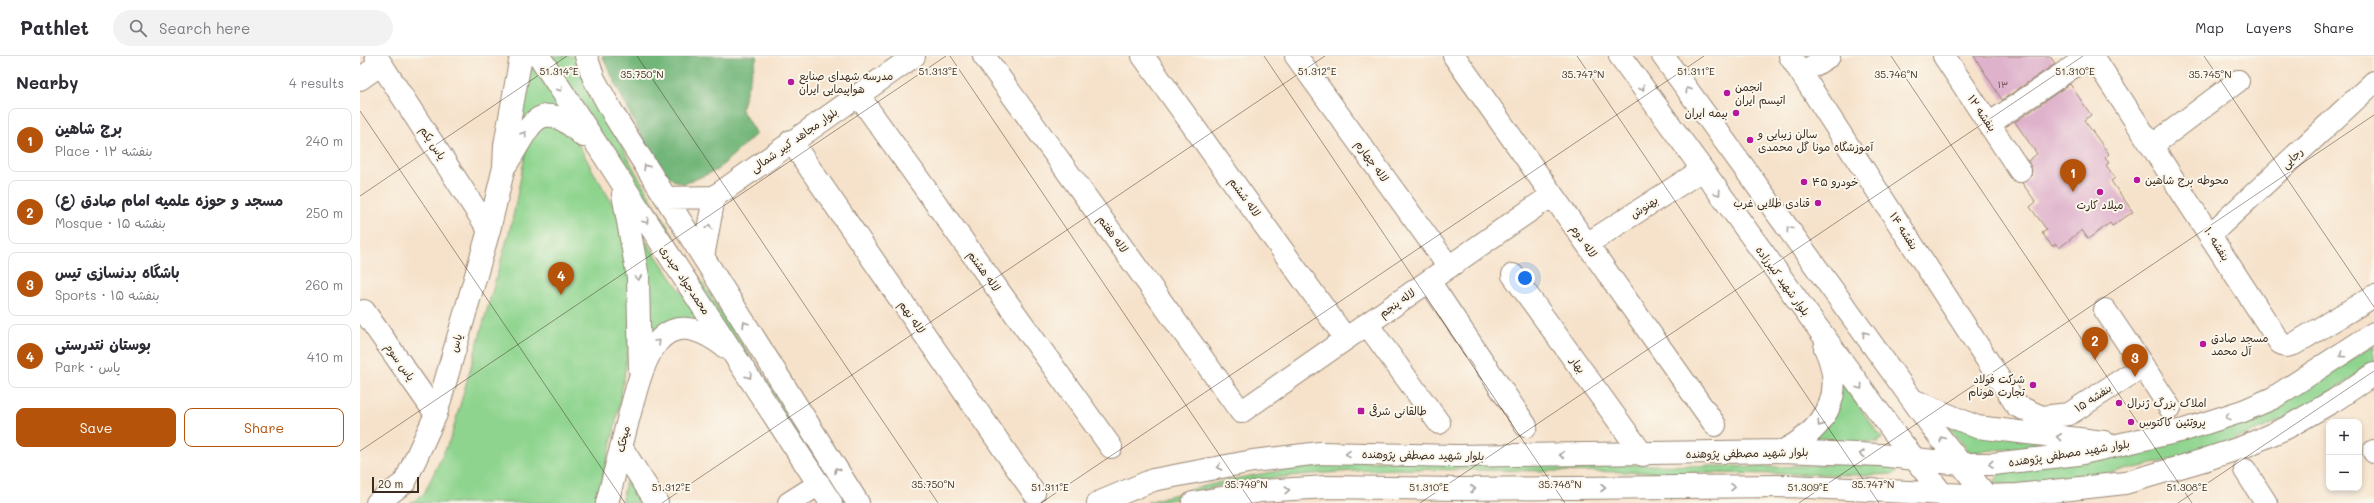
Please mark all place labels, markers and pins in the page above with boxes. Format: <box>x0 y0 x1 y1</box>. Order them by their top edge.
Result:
place label: مدرسه شهدای صنایع هواپیمایی ایران <box>799 68 893 97</box>
marker: مدرسه شهدای صنایع هواپیمایی ایران <box>786 77 796 87</box>
place label: انجمن اتیسم ایران <box>1735 79 1785 109</box>
marker: انجمن اتیسم ایران <box>1722 88 1732 98</box>
place label: بیمه ایران <box>1685 105 1728 121</box>
marker: بیمه ایران <box>1731 108 1741 118</box>
place label: سالن زیبایی و آموزشگاه مونا گل محمدی <box>1757 126 1874 155</box>
marker: سالن زیبایی و آموزشگاه مونا گل محمدی <box>1745 135 1755 145</box>
pin: 1 <box>2060 159 2086 192</box>
place label: محوطه برج شاهین <box>2145 172 2229 188</box>
place label: خودرو ۴۵ <box>1812 174 1859 190</box>
marker: محوطه برج شاهین <box>2132 175 2142 185</box>
marker: خودرو ۴۵ <box>1799 177 1809 187</box>
marker: میلاد کارت <box>2095 187 2105 197</box>
place label: قنادی طلایی غرب <box>1733 195 1810 211</box>
place label: میلاد کارت <box>2077 197 2123 212</box>
marker: قنادی طلایی غرب <box>1813 198 1823 208</box>
pin: 4 <box>548 262 574 295</box>
pin: 2 <box>2082 327 2108 360</box>
place label: مسجد صادق آل محمد <box>2211 330 2268 358</box>
marker: مسجد صادق آل محمد <box>2198 339 2208 349</box>
pin: 3 <box>2122 344 2148 377</box>
place label: شرکت فولاد تجارت هونام <box>1968 371 2026 401</box>
marker: شرکت فولاد تجارت هونام <box>2028 380 2038 390</box>
place label: املاک بزرگ ژنرال <box>2127 395 2207 411</box>
marker: املاک بزرگ ژنرال <box>2114 398 2124 408</box>
place label: طالقانی شرقی <box>1369 403 1427 419</box>
marker: طالقانی شرقی <box>1356 406 1366 416</box>
place label: پروتئین کاکتوس <box>2139 414 2206 430</box>
marker: پروتئین کاکتوس <box>2126 417 2136 427</box>

